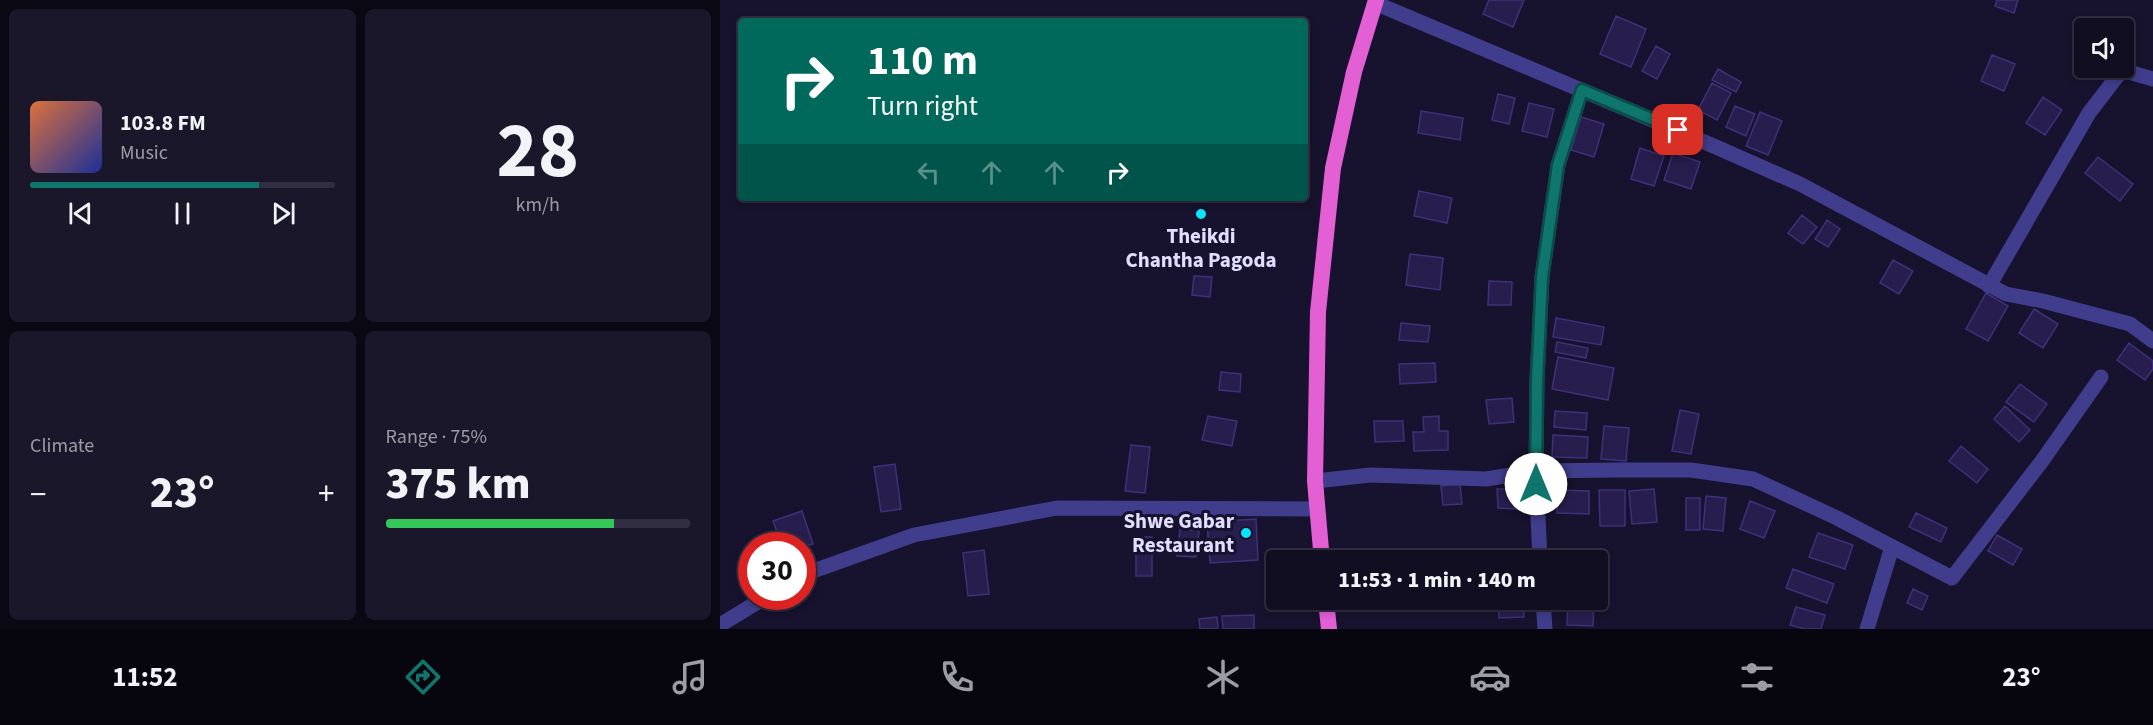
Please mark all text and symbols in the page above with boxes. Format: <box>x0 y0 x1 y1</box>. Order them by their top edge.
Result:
map controls <box>2074 18 2134 78</box>
button: sound <box>2074 18 2134 78</box>
text: 110 m <box>867 31 978 91</box>
icon: right <box>768 42 846 120</box>
text: Turn right <box>867 87 978 126</box>
text: 28 <box>497 96 579 207</box>
pin <box>1652 104 1703 155</box>
text: 103.8 FM <box>120 107 206 139</box>
icon: arrive <box>1661 113 1694 146</box>
text: Music <box>120 139 168 167</box>
icon: left <box>912 156 945 189</box>
icon: ahead <box>975 156 1008 189</box>
icon: ahead <box>1038 156 1071 189</box>
icon: right <box>1101 156 1134 189</box>
text: km/h <box>516 191 560 219</box>
icon: previous <box>64 197 97 230</box>
icon: pause <box>166 197 199 230</box>
icon: next <box>267 197 300 230</box>
marker: Theikdi Chantha Pagoda <box>1194 207 1208 221</box>
place label: Theikdi Chantha Pagoda <box>1125 221 1277 275</box>
text: Range · 75% <box>386 423 487 451</box>
text: Climate <box>30 432 94 460</box>
text: 375 km <box>386 452 531 516</box>
position arrow <box>1504 452 1568 516</box>
text: 23° <box>150 461 215 525</box>
text: − <box>30 471 46 518</box>
text: + <box>318 471 334 518</box>
place label: Shwe Gabar Restaurant <box>1123 506 1235 560</box>
marker: Shwe Gabar Restaurant <box>1239 526 1253 540</box>
speed limit sign: 30 <box>738 532 816 610</box>
text: 11:53 · 1 min · 140 m <box>1338 564 1536 596</box>
icon: directions <box>402 656 444 698</box>
icon: music <box>669 656 711 698</box>
icon: phone <box>936 656 978 698</box>
icon: climate <box>1202 656 1244 698</box>
icon: car <box>1469 656 1511 698</box>
icon: filters <box>1736 656 1778 698</box>
text: 11:52 <box>112 658 177 697</box>
text: 23° <box>2002 658 2041 697</box>

